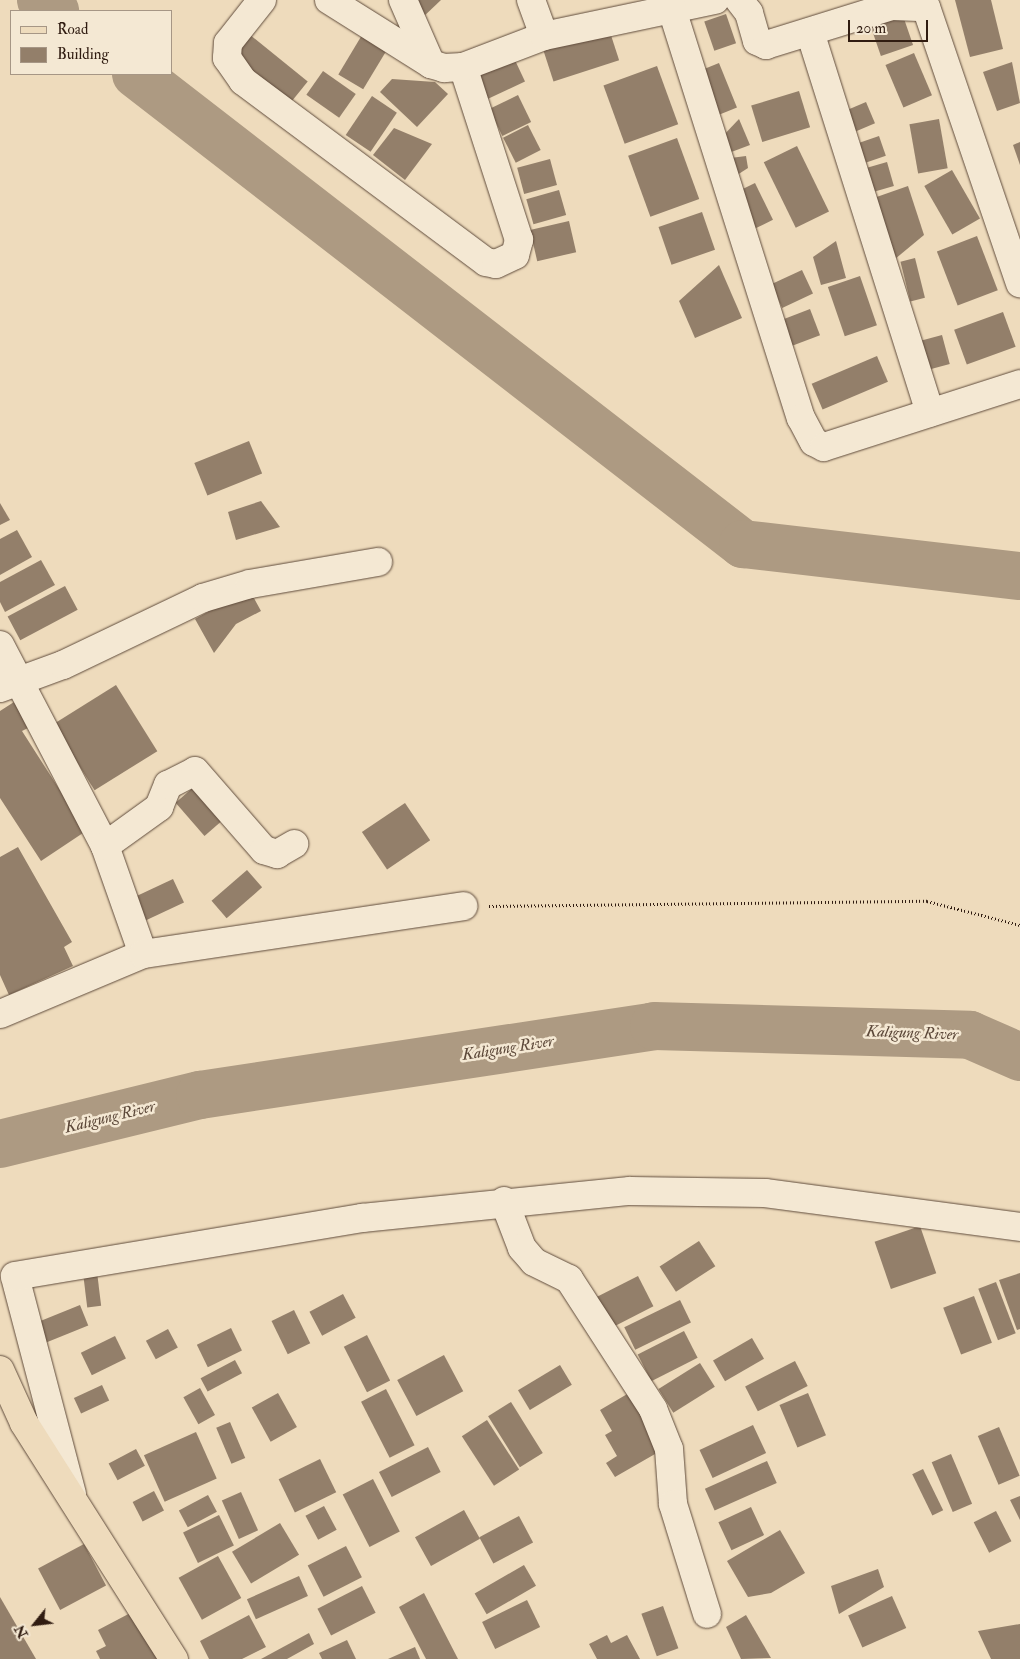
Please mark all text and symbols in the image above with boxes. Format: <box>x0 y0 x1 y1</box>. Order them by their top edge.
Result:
legend <box>10 10 172 75</box>
scale bar <box>850 10 930 42</box>
text: 20 m <box>856 19 886 38</box>
text: Road <box>57 20 88 39</box>
text: Building <box>57 45 109 64</box>
water label: Kaligung River <box>865 1022 959 1044</box>
water label: Kaligung River <box>461 1031 555 1065</box>
water label: Kaligung River <box>63 1097 157 1137</box>
north arrow <box>10 1599 60 1649</box>
text: N <box>11 1622 32 1641</box>

